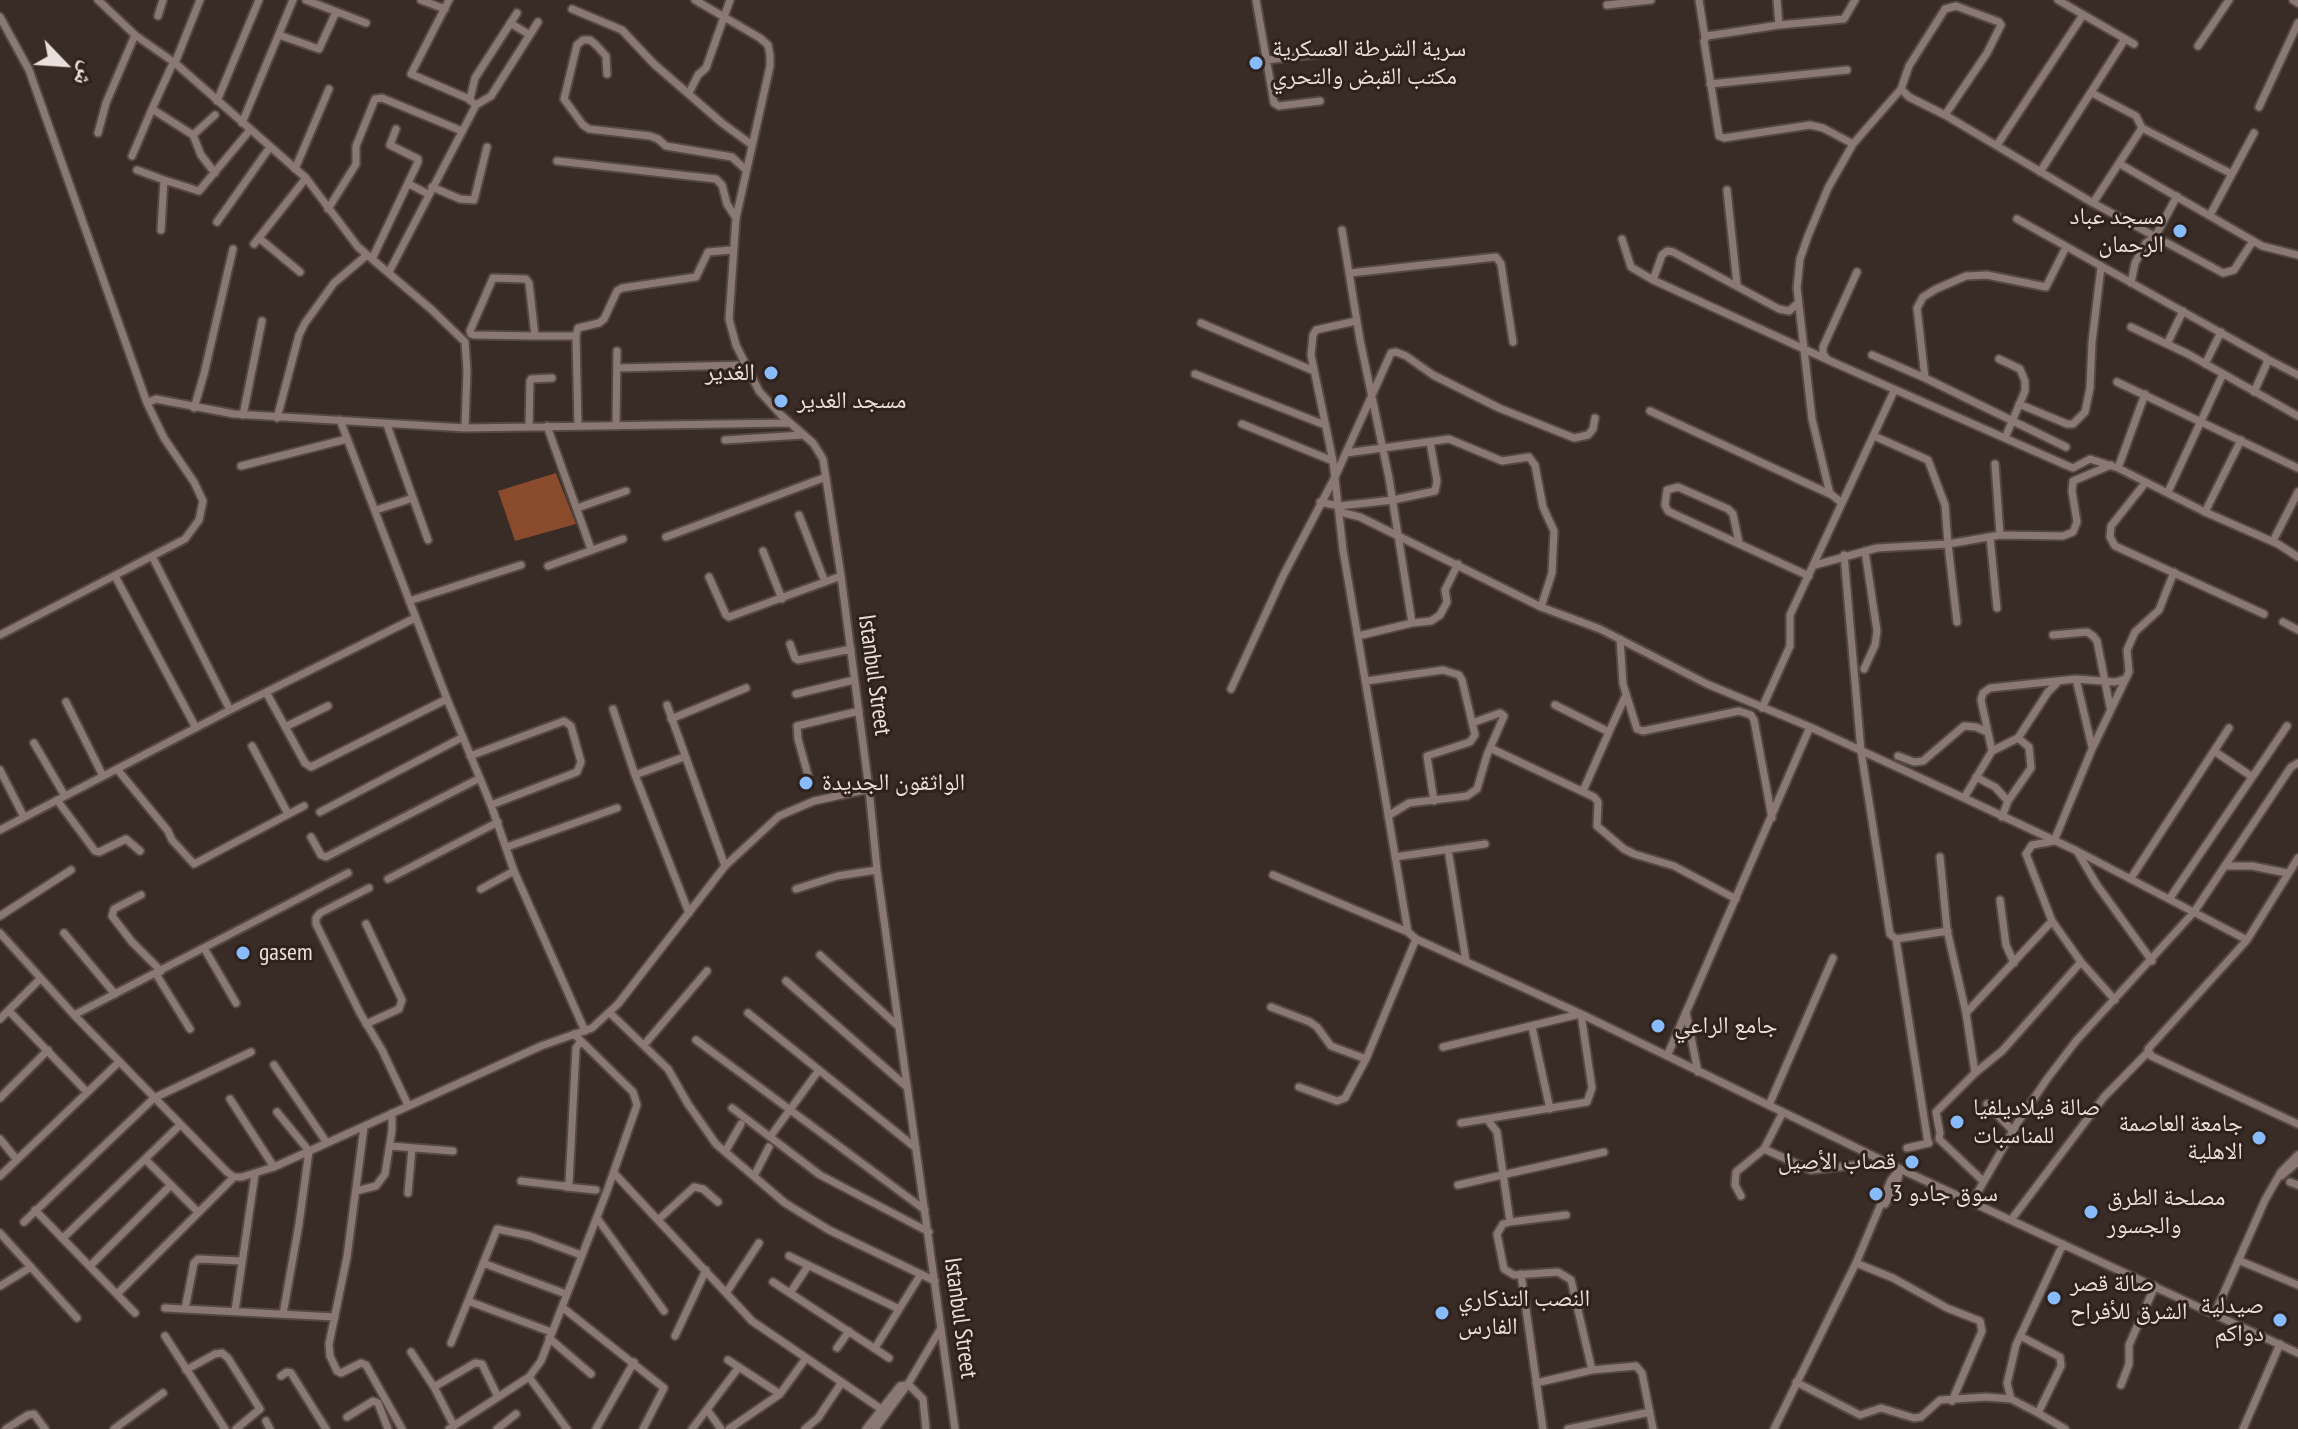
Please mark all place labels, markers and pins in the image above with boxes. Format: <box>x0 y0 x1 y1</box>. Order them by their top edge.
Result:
place label: سرية الشرطة العسكرية مكتب القبض والتحري <box>1272 35 1466 91</box>
marker: سرية الشرطة العسكرية مكتب القبض والتحري <box>1247 54 1265 72</box>
place label: مسجد عباد الرحمان <box>2070 203 2164 259</box>
marker: مسجد عباد الرحمان <box>2171 222 2189 240</box>
place label: الغدير <box>705 359 755 387</box>
marker: الغدير <box>762 364 780 382</box>
place label: مسجد الغدير <box>797 387 906 415</box>
marker: مسجد الغدير <box>772 392 790 410</box>
place label: الواثقون الجديدة <box>822 769 965 797</box>
marker: الواثقون الجديدة <box>797 774 815 792</box>
place label: gasem <box>259 939 313 967</box>
marker: gasem <box>234 944 252 962</box>
place label: جامع الراعي <box>1674 1012 1778 1040</box>
marker: جامع الراعي <box>1649 1017 1667 1035</box>
place label: صالة فيلاديلفيا للمناسبات <box>1973 1094 2100 1150</box>
place label: جامعة العاصمة الاهلية <box>2118 1110 2243 1166</box>
marker: صالة فيلاديلفيا للمناسبات <box>1948 1113 1966 1131</box>
marker: جامعة العاصمة الاهلية <box>2250 1129 2268 1147</box>
place label: قصاب الأصيل <box>1778 1148 1896 1176</box>
marker: قصاب الأصيل <box>1903 1153 1921 1171</box>
place label: سوق جادو 3 <box>1892 1180 1998 1208</box>
place label: مصلحة الطرق والجسور <box>2107 1184 2226 1240</box>
marker: سوق جادو 3 <box>1867 1185 1885 1203</box>
marker: مصلحة الطرق والجسور <box>2082 1203 2100 1221</box>
place label: صالة قصر الشرق للأفراح <box>2070 1270 2188 1326</box>
place label: النصب التذكاري الفارس <box>1458 1285 1590 1341</box>
marker: صالة قصر الشرق للأفراح <box>2045 1289 2063 1307</box>
place label: صيدلية دواكم <box>2201 1292 2264 1348</box>
marker: النصب التذكاري الفارس <box>1433 1304 1451 1322</box>
marker: صيدلية دواكم <box>2271 1311 2289 1329</box>

